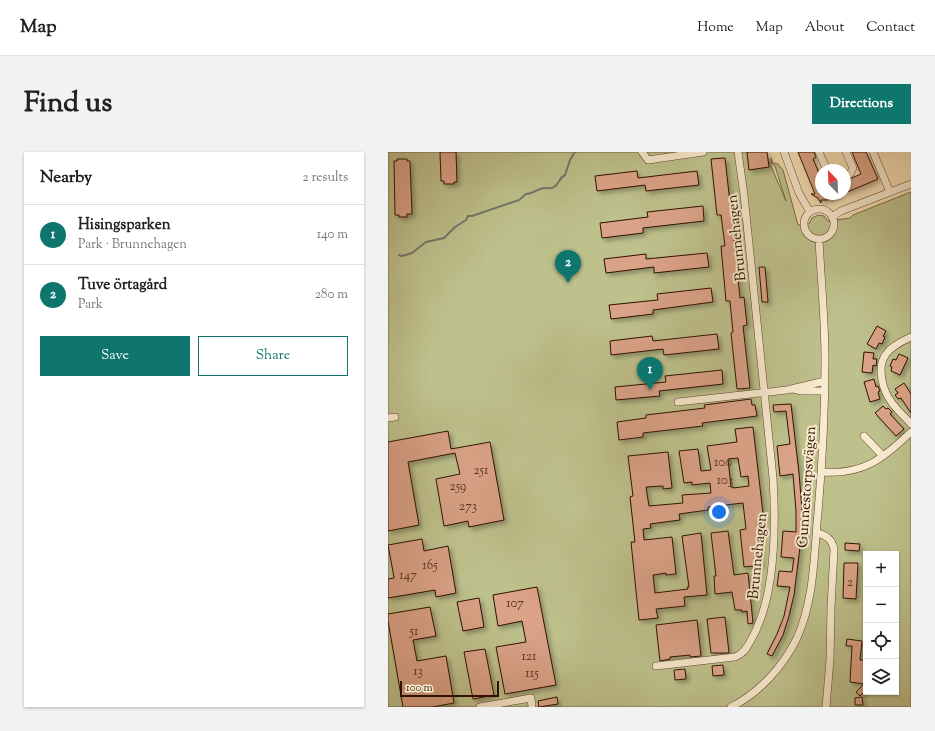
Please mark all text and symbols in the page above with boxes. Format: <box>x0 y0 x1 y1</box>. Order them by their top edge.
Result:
text: Map <box>20 14 57 41</box>
text: Home <box>697 18 734 38</box>
text: Map <box>756 18 783 38</box>
text: About <box>805 18 844 38</box>
text: Contact <box>866 18 915 38</box>
text: Find us <box>24 84 112 124</box>
button: Directions <box>812 84 911 124</box>
north arrow <box>815 164 851 200</box>
text: Nearby <box>40 166 92 190</box>
text: 2 results <box>303 169 348 187</box>
street label: Brunnehagen <box>722 193 752 282</box>
text: Hisingsparken <box>78 215 171 236</box>
text: 1 <box>51 226 55 244</box>
text: 140 m <box>317 226 348 244</box>
text: Park · Brunnehagen <box>78 236 187 254</box>
pin: 2 <box>555 250 581 283</box>
text: Tuve örtagård <box>78 275 167 296</box>
text: 2 <box>50 286 56 304</box>
text: 280 m <box>315 286 348 304</box>
text: Park <box>78 296 103 314</box>
button: Save <box>40 336 190 376</box>
button: Share <box>198 336 348 376</box>
pin: 1 <box>637 357 663 390</box>
street label: Gunnestorpsvägen <box>793 425 822 549</box>
house number: 100 <box>714 454 732 472</box>
house number: 251 <box>474 462 489 480</box>
house number: 103 <box>717 472 733 490</box>
house number: 259 <box>450 478 466 496</box>
house number: 273 <box>459 498 477 516</box>
your location <box>709 502 729 522</box>
street label: Brunnehagen <box>744 512 773 600</box>
map controls <box>863 551 899 695</box>
button: + <box>863 551 899 587</box>
house number: 165 <box>422 557 438 575</box>
house number: 147 <box>399 567 417 585</box>
house number: 2 <box>847 574 853 592</box>
button: − <box>863 587 899 623</box>
house number: 107 <box>506 595 524 613</box>
house number: 51 <box>409 623 419 641</box>
button: locate <box>863 623 899 659</box>
house number: 121 <box>522 648 537 666</box>
button: layers <box>863 659 899 695</box>
house number: 13 <box>413 663 423 681</box>
house number: 115 <box>525 665 539 683</box>
scale bar <box>400 679 499 698</box>
text: 100 m <box>406 680 433 696</box>

